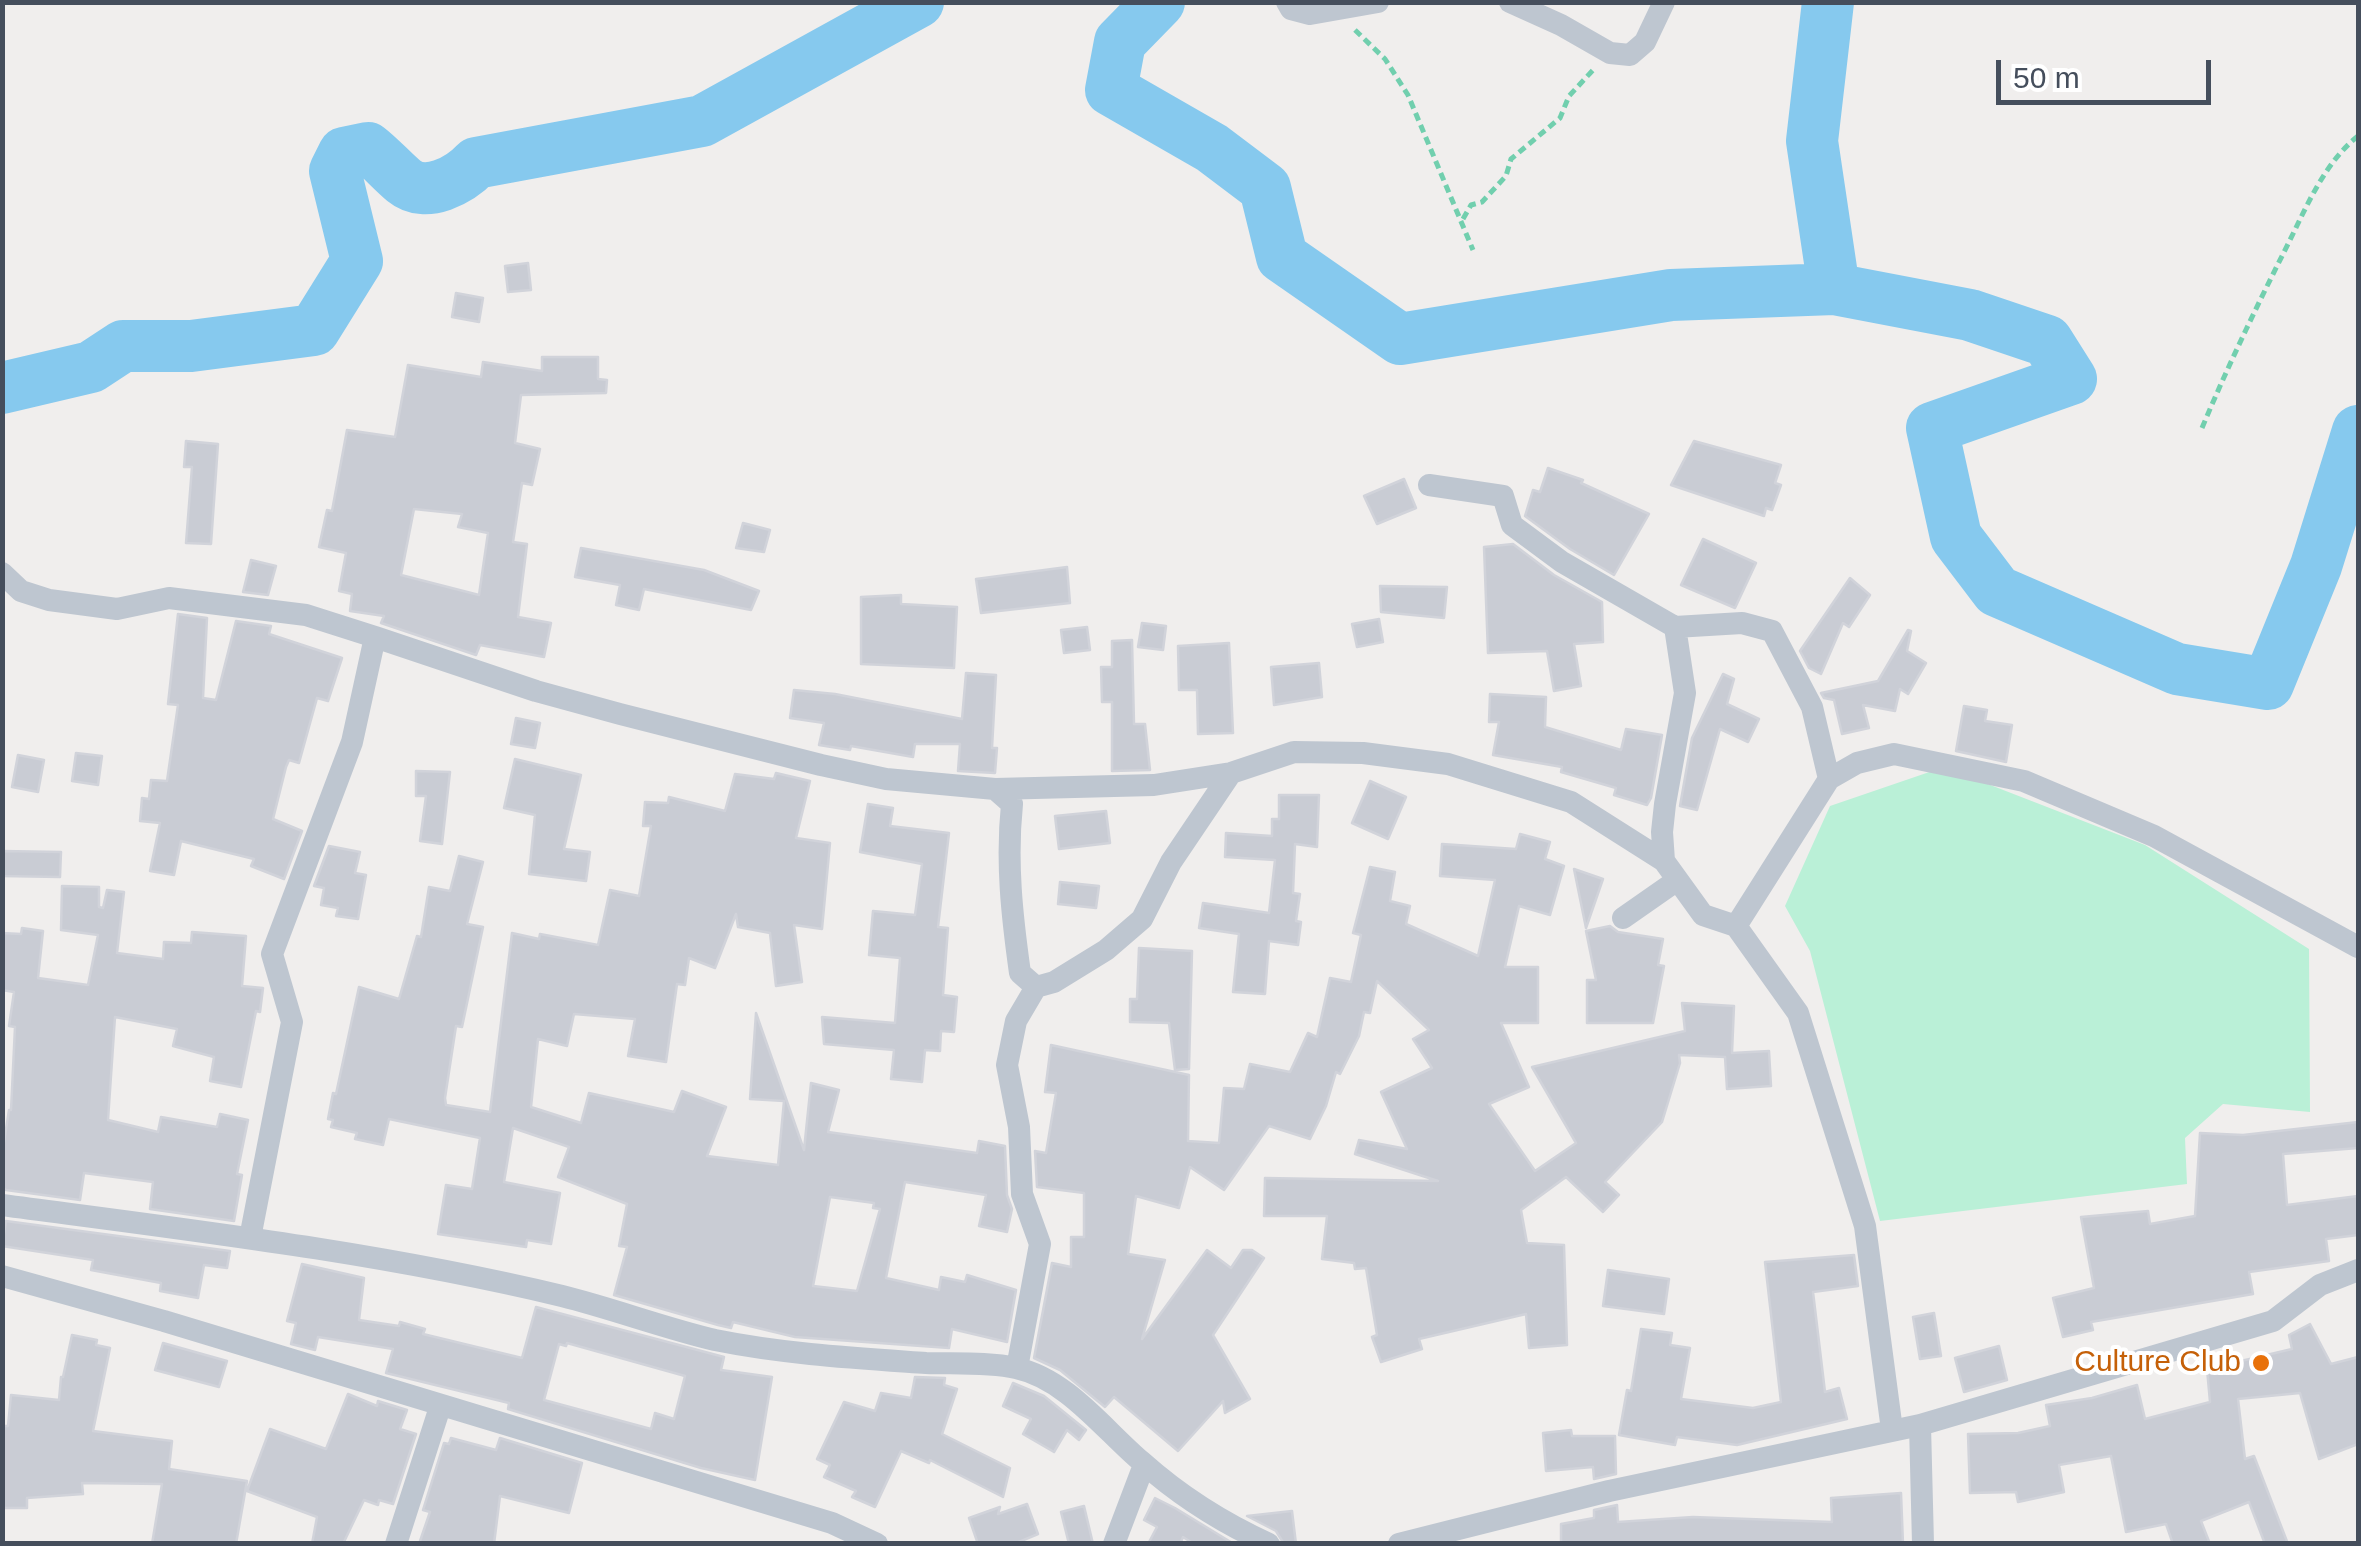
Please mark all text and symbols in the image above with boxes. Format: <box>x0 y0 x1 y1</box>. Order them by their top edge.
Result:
scale bar <box>2001 40 2216 102</box>
text: 50 m <box>2013 61 2080 94</box>
place label: Culture Club <box>2074 1345 2241 1381</box>
marker: Culture Club <box>2250 1352 2272 1374</box>

